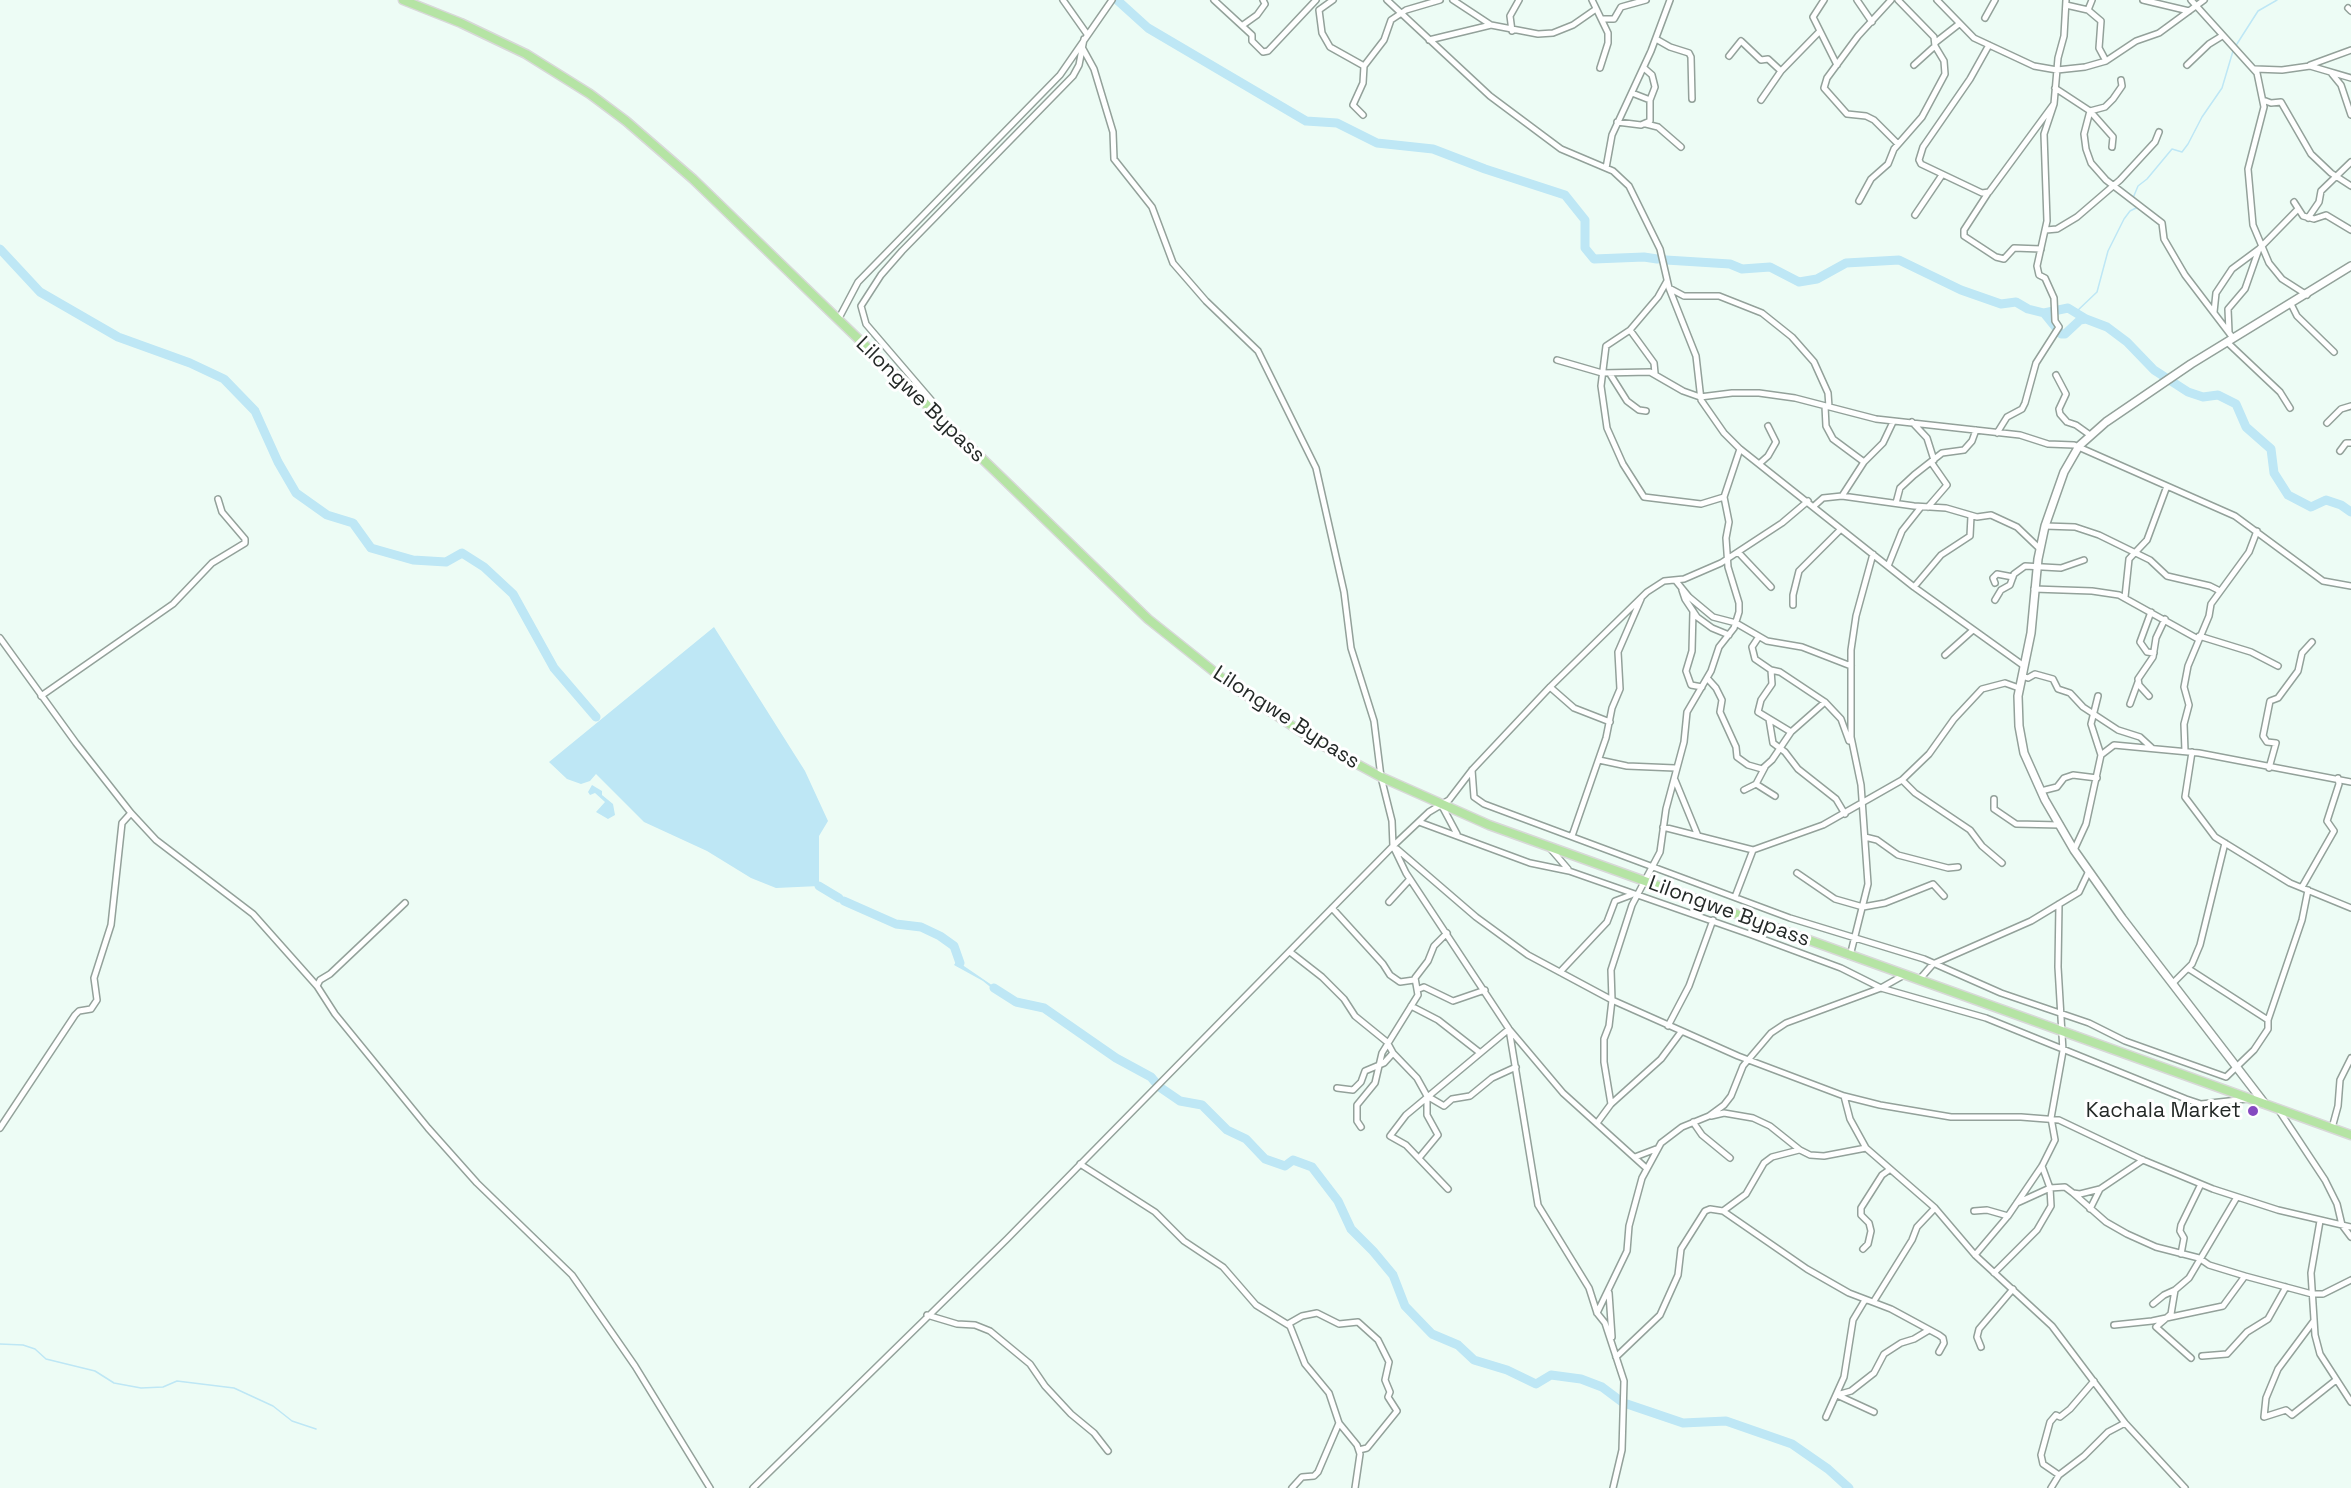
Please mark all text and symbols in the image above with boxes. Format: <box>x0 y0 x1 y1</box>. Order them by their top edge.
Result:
street label: Lilongwe Bypass <box>850 332 990 468</box>
street label: Lilongwe Bypass <box>1208 661 1364 775</box>
street label: Lilongwe Bypass <box>1645 871 1813 953</box>
place label: Kachala Market <box>2086 1098 2241 1124</box>
marker: Kachala Market <box>2246 1104 2260 1118</box>

